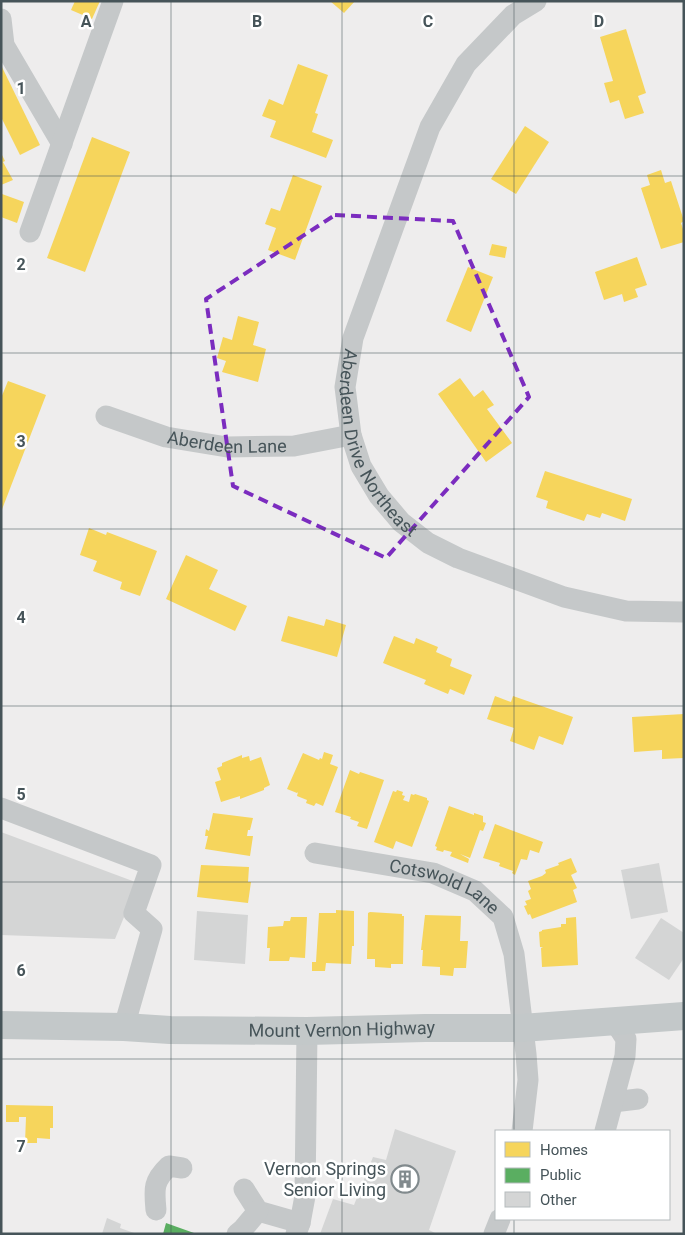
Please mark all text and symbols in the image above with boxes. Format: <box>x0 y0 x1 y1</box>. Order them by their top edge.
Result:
text: A <box>81 12 92 31</box>
text: B <box>252 12 262 31</box>
text: C <box>423 12 433 31</box>
text: D <box>594 12 604 31</box>
text: 1 <box>16 79 26 98</box>
text: 2 <box>16 255 26 274</box>
street label: Aberdeen Drive Northeast <box>335 347 422 541</box>
street label: Aberdeen Lane <box>166 426 287 457</box>
text: 3 <box>16 432 26 451</box>
text: 4 <box>16 608 26 627</box>
text: 5 <box>16 785 26 804</box>
street label: Cotswold Lane <box>388 855 504 918</box>
text: 6 <box>16 961 26 980</box>
street label: Mount Vernon Highway <box>249 1017 436 1041</box>
legend <box>495 1130 670 1220</box>
text: 7 <box>16 1137 26 1156</box>
text: Homes <box>540 1141 588 1159</box>
place label: Vernon Springs Senior Living <box>264 1158 386 1200</box>
building icon: Vernon Springs Senior Living <box>390 1164 420 1194</box>
text: Public <box>540 1166 581 1184</box>
text: Other <box>540 1191 577 1209</box>

